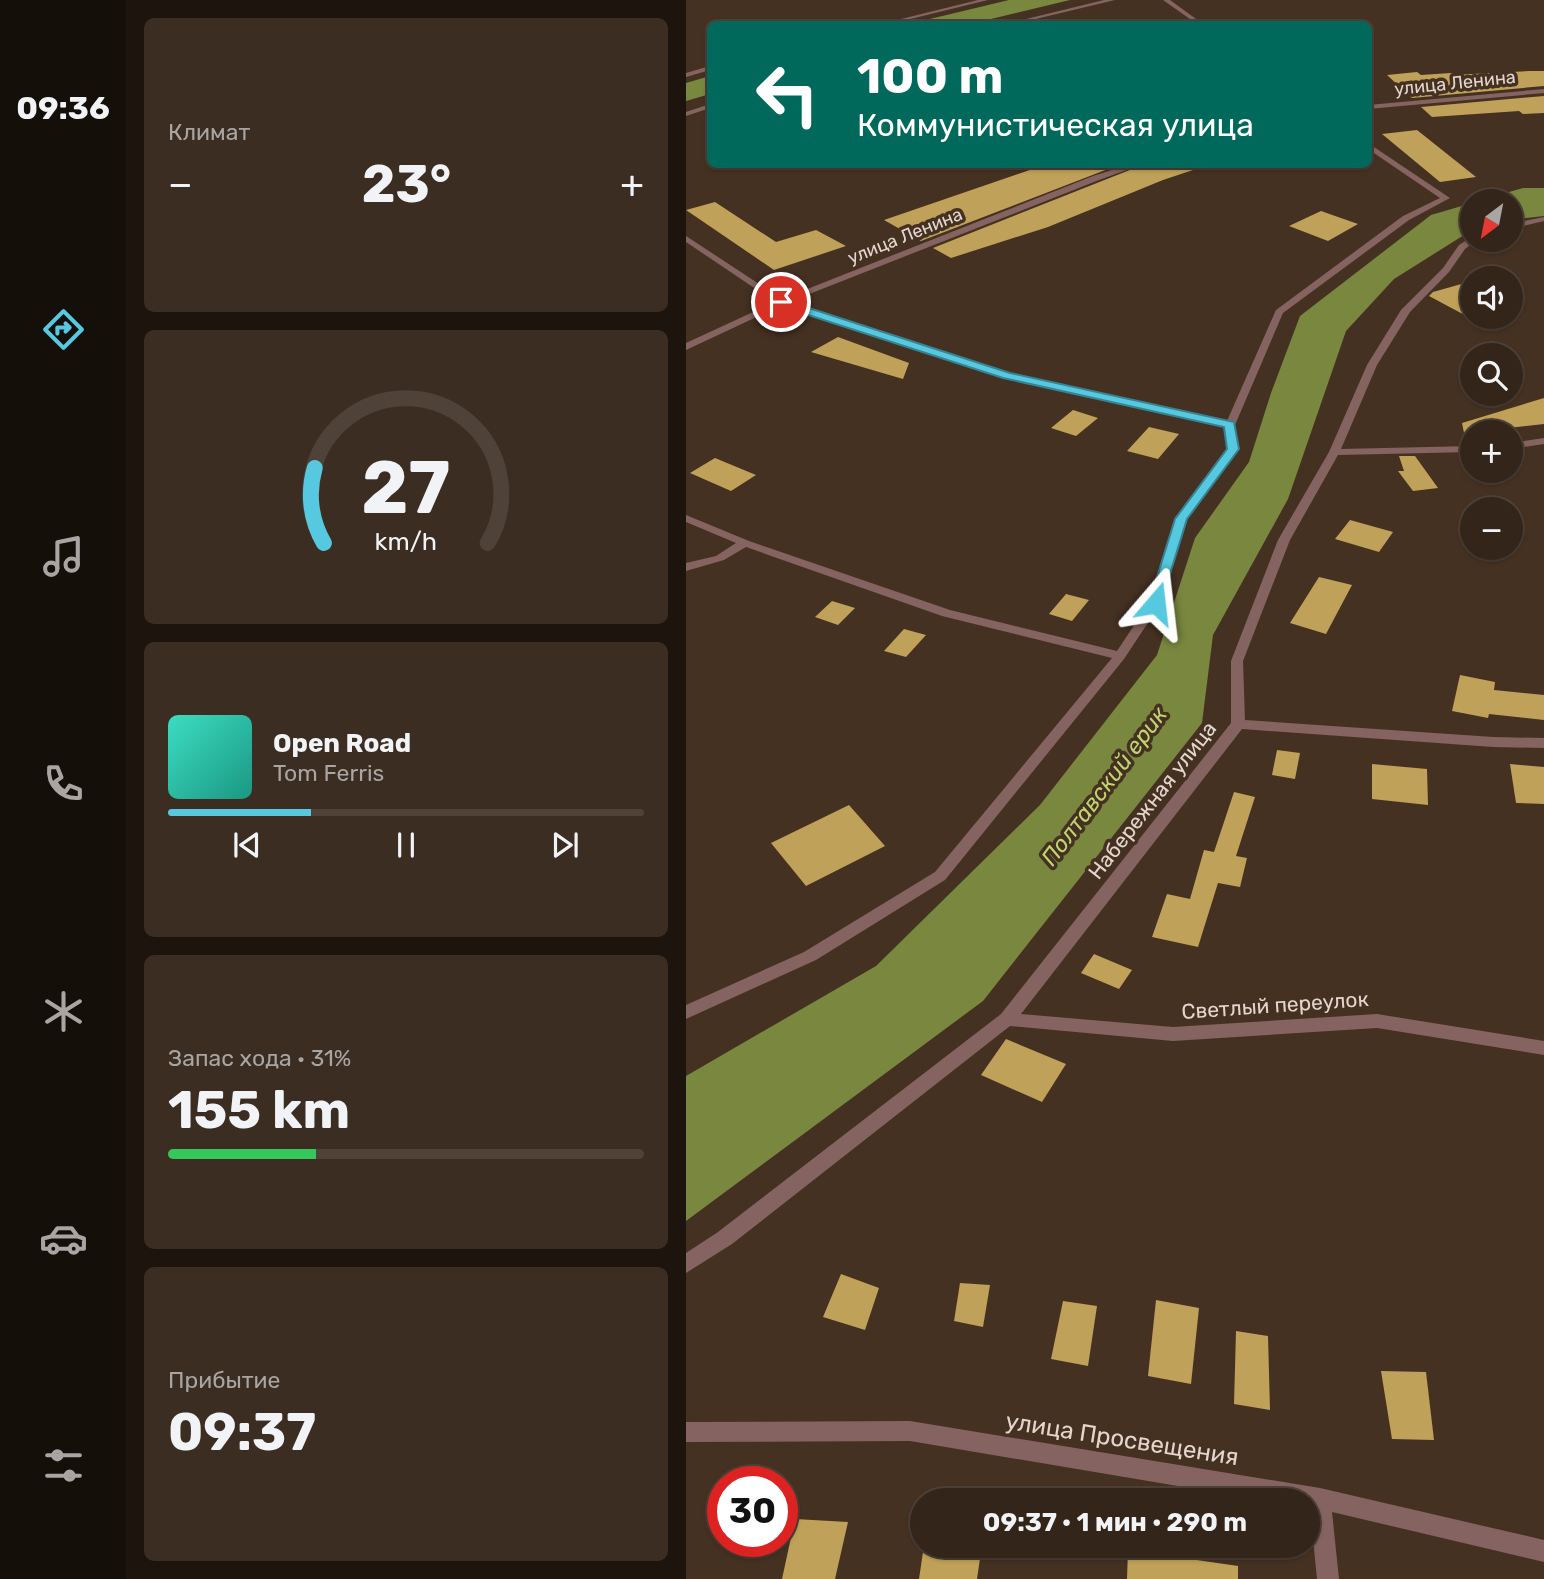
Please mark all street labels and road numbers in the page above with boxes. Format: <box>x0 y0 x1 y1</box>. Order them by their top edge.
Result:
street label: улица Ленина <box>1393 66 1517 100</box>
street label: улица Ленина <box>844 203 966 269</box>
street label: Набережная улица <box>1083 716 1221 884</box>
street label: Светлый переулок <box>1181 986 1369 1024</box>
street label: улица Просвещения <box>1003 1407 1241 1471</box>

